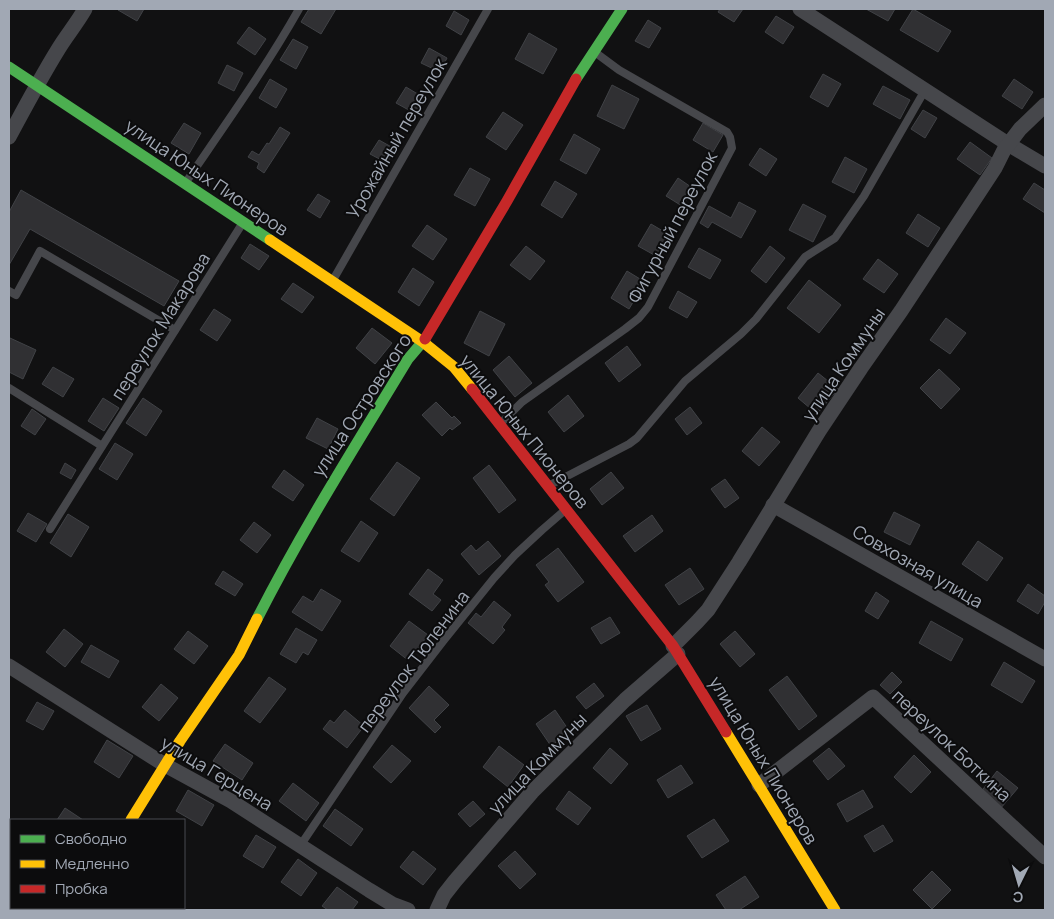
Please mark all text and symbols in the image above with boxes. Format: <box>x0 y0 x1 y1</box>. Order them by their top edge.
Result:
street label: Урожайный переулок <box>340 53 452 223</box>
street label: улица Юных Пионеров <box>121 113 294 241</box>
street label: Фигурный переулок <box>622 146 723 307</box>
street label: переулок Макарова <box>105 248 215 404</box>
street label: улица Коммуны <box>796 303 890 425</box>
street label: улица Островского <box>306 329 416 481</box>
street label: улица Юных Пионеров <box>455 349 595 514</box>
street label: Совхозная улица <box>848 519 988 613</box>
street label: переулок Тюленина <box>352 585 474 737</box>
street label: улица Юных Пионеров <box>704 671 824 849</box>
street label: переулок Боткина <box>887 683 1017 807</box>
street label: улица Коммуны <box>482 707 592 819</box>
street label: улица Герцена <box>157 730 277 816</box>
legend <box>10 819 185 909</box>
text: Свободно <box>55 828 127 849</box>
text: Медленно <box>55 853 129 874</box>
north arrow <box>994 859 1044 909</box>
text: Пробка <box>55 878 108 899</box>
text: С <box>1012 888 1024 907</box>

